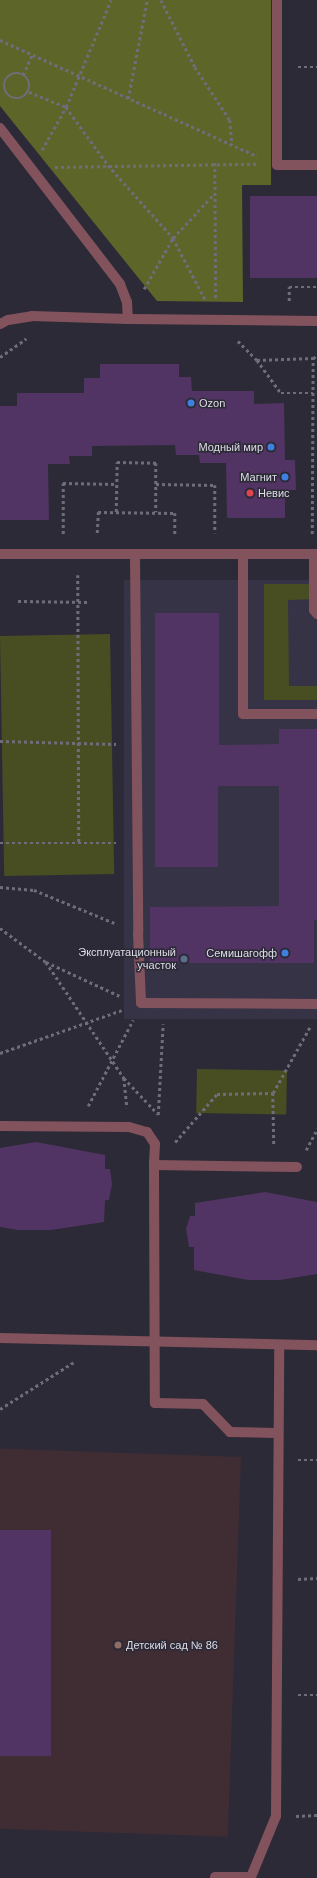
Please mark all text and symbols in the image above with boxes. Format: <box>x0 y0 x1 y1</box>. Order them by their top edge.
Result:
place label: Ozon <box>199 396 225 410</box>
marker: Ozon <box>186 398 196 408</box>
place label: Модный мир <box>198 440 263 454</box>
marker: Модный мир <box>266 442 276 452</box>
place label: Магнит <box>240 470 277 484</box>
marker: Магнит <box>280 472 290 482</box>
place label: Невис <box>258 486 290 500</box>
marker: Невис <box>245 488 255 498</box>
place label: Эксплуатационный участок <box>78 946 176 972</box>
place label: Семишагофф <box>206 946 277 960</box>
marker: Семишагофф <box>280 948 290 958</box>
marker: Эксплуатационный участок <box>179 954 189 964</box>
place label: Детский сад № 86 <box>126 1638 218 1652</box>
marker: Детский сад № 86 <box>113 1640 123 1650</box>

